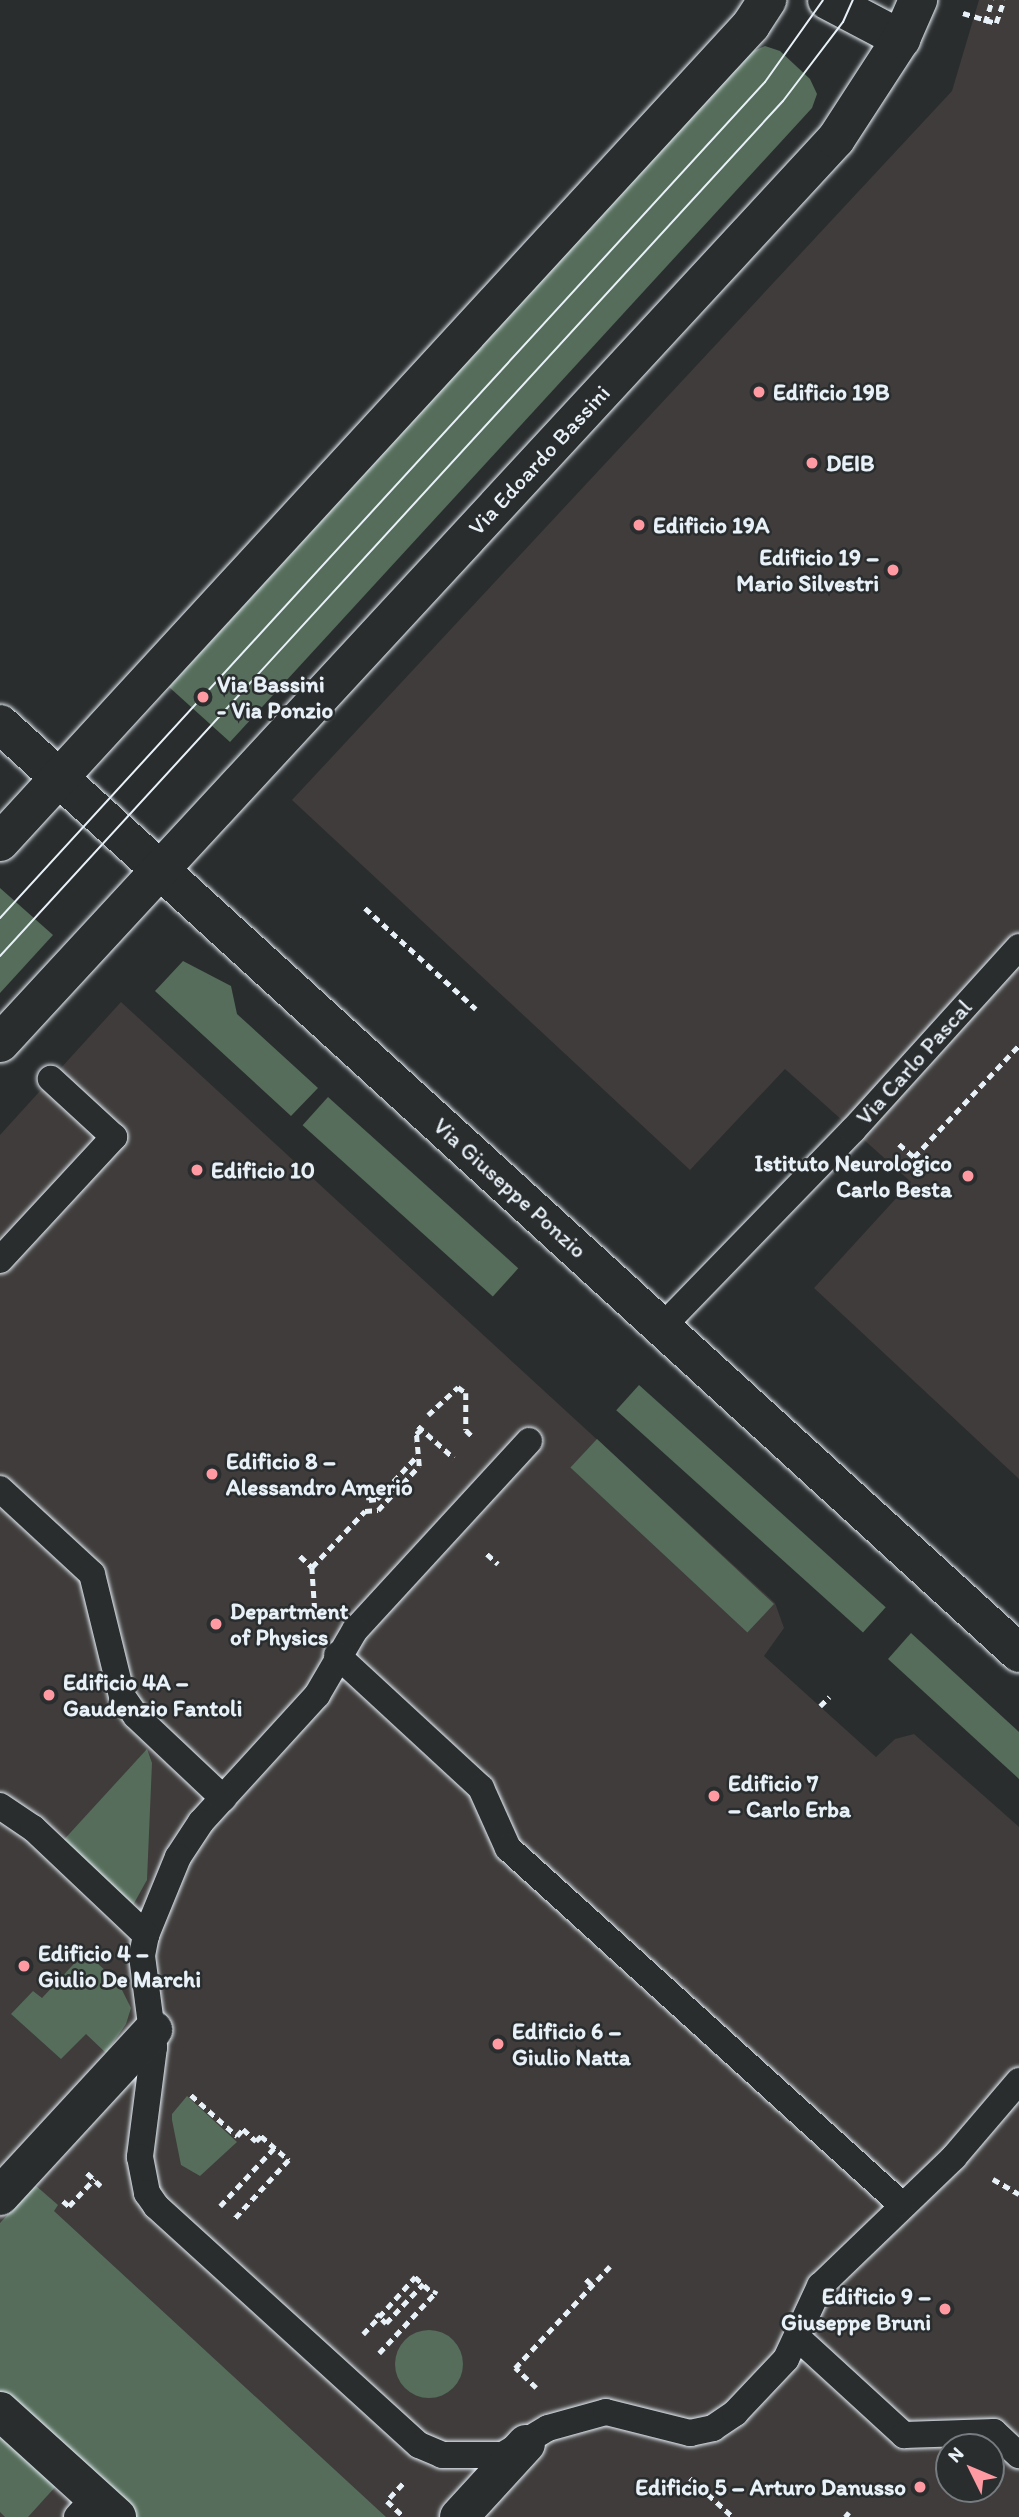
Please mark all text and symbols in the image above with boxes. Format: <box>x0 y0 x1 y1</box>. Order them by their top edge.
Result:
place label: Edificio 19B <box>773 378 890 406</box>
street label: Via Edoardo Bassini <box>463 379 615 541</box>
marker: Edificio 19B <box>751 384 767 400</box>
place label: DEIB <box>826 449 874 477</box>
marker: DEIB <box>804 455 820 471</box>
place label: Edificio 19A <box>653 511 770 539</box>
marker: Edificio 19A <box>631 517 647 533</box>
place label: Edificio 19 – Mario Silvestri <box>737 543 879 597</box>
marker: Edificio 19 – Mario Silvestri <box>885 562 901 578</box>
place label: Via Bassini - Via Ponzio <box>217 670 333 724</box>
marker: Via Bassini - Via Ponzio <box>195 689 211 705</box>
street label: Via Carlo Pascal <box>851 994 977 1130</box>
street label: Via Giuseppe Ponzio <box>428 1112 592 1264</box>
place label: Istituto Neurologico Carlo Besta <box>754 1149 952 1203</box>
place label: Edificio 10 <box>211 1156 315 1184</box>
marker: Edificio 10 <box>189 1162 205 1178</box>
marker: Istituto Neurologico Carlo Besta <box>958 1166 978 1186</box>
place label: Edificio 8 – Alessandro Amerio <box>226 1447 413 1501</box>
marker: Edificio 8 – Alessandro Amerio <box>204 1466 220 1482</box>
place label: Department of Physics <box>230 1597 348 1651</box>
marker: Department of Physics <box>208 1616 224 1632</box>
place label: Edificio 4A – Gaudenzio Fantoli <box>63 1668 242 1722</box>
marker: Edificio 4A – Gaudenzio Fantoli <box>41 1687 57 1703</box>
place label: Edificio 7 – Carlo Erba <box>728 1769 851 1823</box>
marker: Edificio 7 – Carlo Erba <box>706 1788 722 1804</box>
place label: Edificio 4 – Giulio De Marchi <box>38 1939 201 1993</box>
marker: Edificio 4 – Giulio De Marchi <box>16 1958 32 1974</box>
place label: Edificio 6 – Giulio Natta <box>512 2017 631 2071</box>
marker: Edificio 6 – Giulio Natta <box>490 2036 506 2052</box>
place label: Edificio 9 – Giuseppe Bruni <box>781 2282 931 2336</box>
marker: Edificio 9 – Giuseppe Bruni <box>937 2301 953 2317</box>
north arrow <box>935 2433 1005 2503</box>
text: N <box>943 2442 969 2467</box>
place label: Edificio 5 – Arturo Danusso <box>635 2473 906 2501</box>
marker: Edificio 5 – Arturo Danusso <box>912 2479 928 2495</box>

